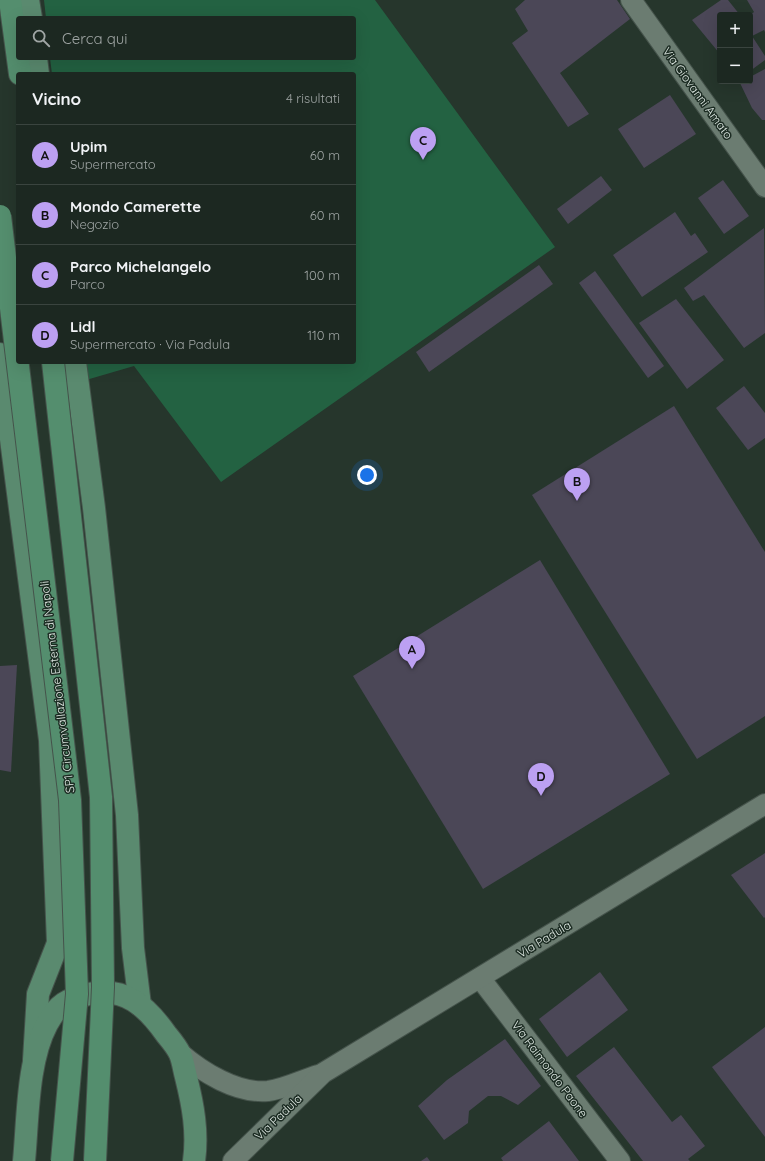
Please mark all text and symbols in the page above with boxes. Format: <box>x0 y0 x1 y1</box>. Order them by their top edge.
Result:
map controls <box>717 12 753 84</box>
button: + <box>717 12 753 48</box>
search box <box>16 16 356 60</box>
icon: search <box>30 27 52 49</box>
text: Cerca qui <box>62 29 128 48</box>
street label: Via Giovanni Amato <box>660 44 736 142</box>
button: − <box>717 48 753 84</box>
text: Vicino <box>32 88 81 109</box>
text: 4 risultati <box>286 90 340 106</box>
pin: C <box>410 127 436 160</box>
text: Upim <box>70 137 107 156</box>
text: A <box>41 147 49 163</box>
text: 60 m <box>310 147 340 163</box>
text: Supermercato <box>70 156 156 172</box>
text: Mondo Camerette <box>70 197 201 216</box>
text: B <box>41 207 49 223</box>
text: 60 m <box>310 207 340 223</box>
text: Negozio <box>70 216 119 232</box>
text: Parco Michelangelo <box>70 257 211 276</box>
text: C <box>41 267 49 283</box>
text: 100 m <box>304 267 340 283</box>
text: Parco <box>70 276 105 292</box>
text: Lidl <box>70 317 95 336</box>
text: D <box>40 327 50 343</box>
text: 110 m <box>307 327 340 343</box>
text: Supermercato · Via Padula <box>70 336 230 352</box>
your location <box>357 465 377 485</box>
pin: B <box>564 468 590 501</box>
street label: SP1 Circumvallazione Esterna di Napoli <box>37 580 77 794</box>
pin: A <box>399 636 425 669</box>
pin: D <box>528 763 554 796</box>
street label: Via Padula <box>515 917 573 961</box>
street label: Via Raimondo Paone <box>509 1018 591 1121</box>
street label: Via Padula <box>251 1091 305 1143</box>

